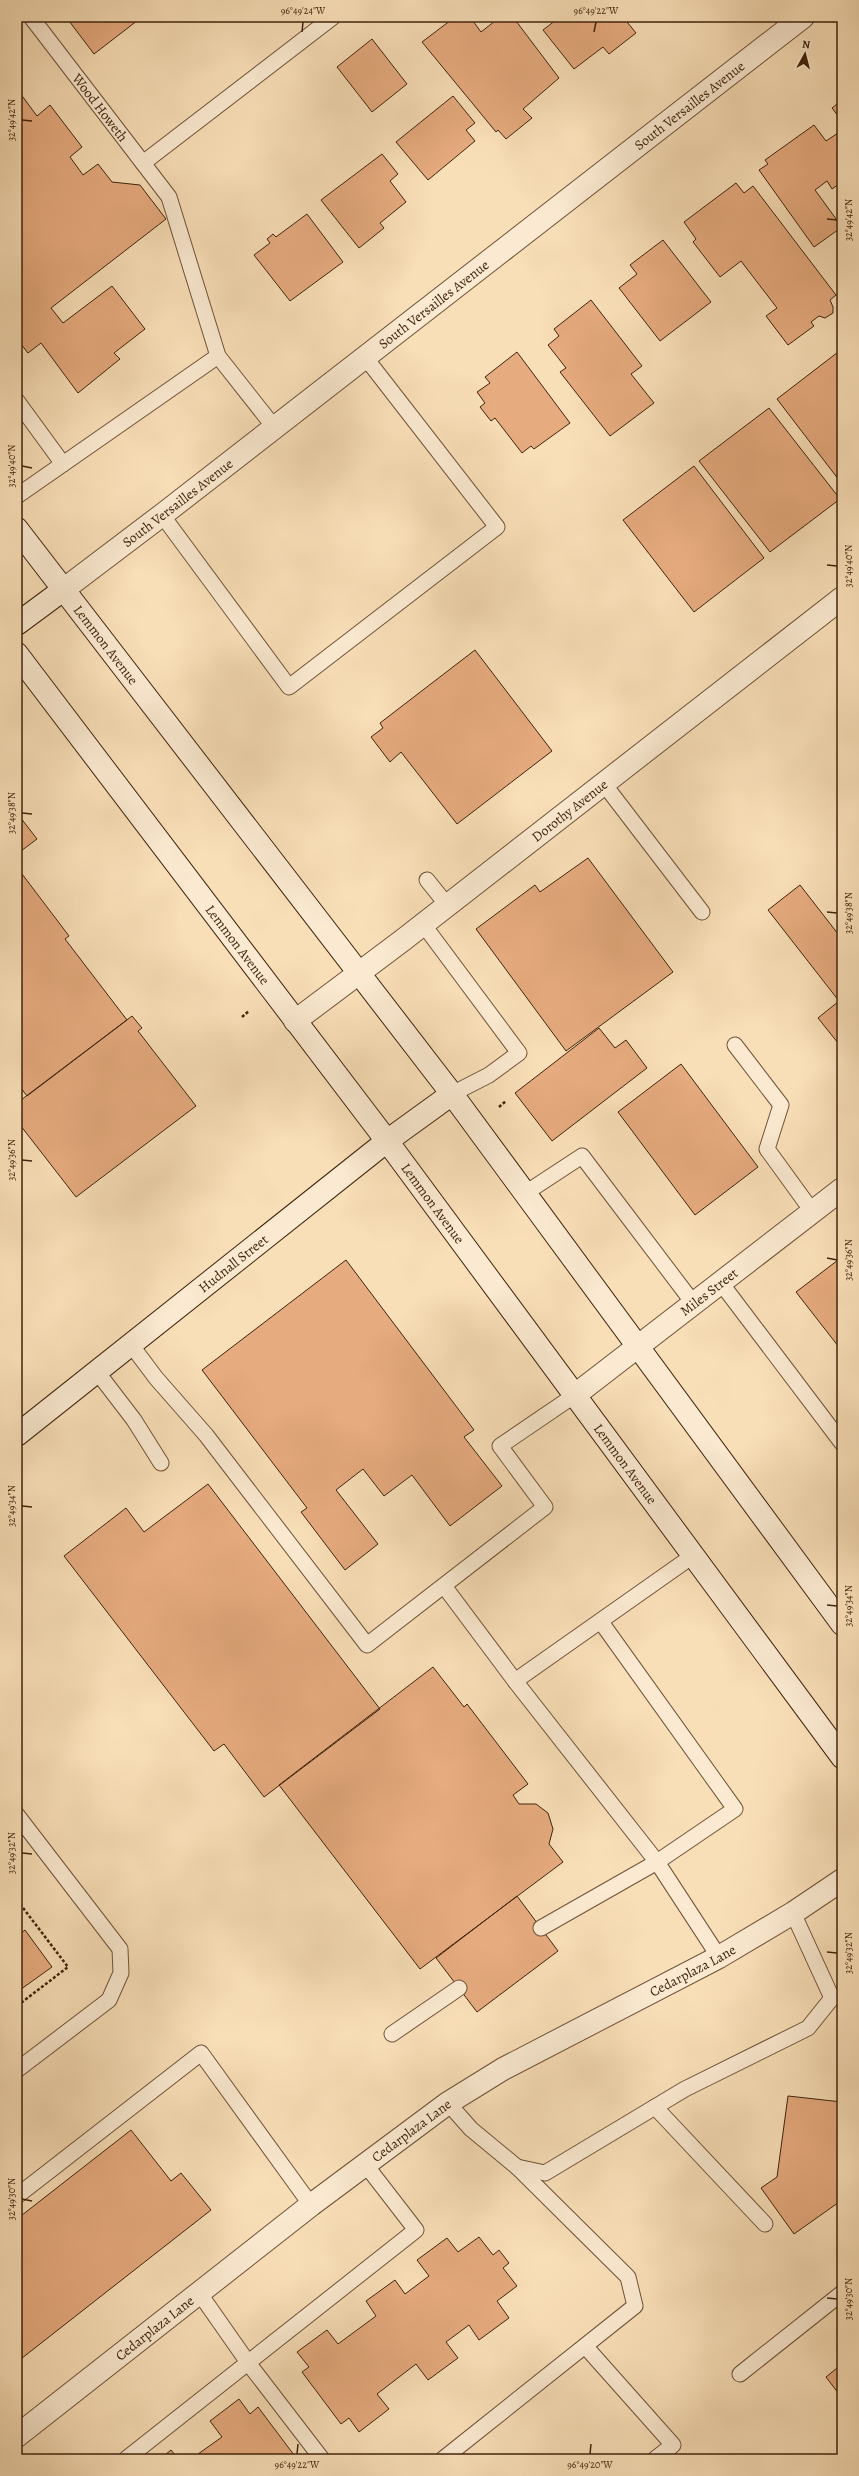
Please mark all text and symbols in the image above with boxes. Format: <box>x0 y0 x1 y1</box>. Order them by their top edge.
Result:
text: 96°49'24"W <box>281 4 326 17</box>
text: 96°49'22"W <box>574 4 619 17</box>
north arrow <box>785 34 825 74</box>
text: N <box>801 37 811 53</box>
street label: South Versailles Avenue <box>630 56 749 154</box>
street label: Wood Howeth <box>67 69 133 146</box>
text: 32°49'42"N <box>5 99 18 141</box>
text: 32°49'42"N <box>842 199 855 241</box>
street label: South Versailles Avenue <box>374 255 493 353</box>
text: 32°49'40"N <box>5 445 18 487</box>
street label: South Versailles Avenue <box>118 454 237 551</box>
text: 32°49'40"N <box>842 545 855 587</box>
street label: Lemmon Avenue <box>69 601 143 688</box>
street label: Dorothy Avenue <box>527 775 611 846</box>
text: 32°49'38"N <box>5 792 18 834</box>
text: 32°49'38"N <box>842 892 855 934</box>
street label: Lemmon Avenue <box>201 901 274 989</box>
text: 32°49'36"N <box>5 1139 18 1181</box>
street label: Lemmon Avenue <box>397 1159 469 1247</box>
street label: Hudnall Street <box>194 1230 272 1297</box>
text: 32°49'36"N <box>842 1239 855 1281</box>
street label: Miles Street <box>676 1263 742 1320</box>
street label: Lemmon Avenue <box>589 1420 662 1508</box>
text: 32°49'34"N <box>5 1485 18 1527</box>
text: 32°49'34"N <box>842 1585 855 1627</box>
text: 32°49'32"N <box>5 1832 18 1874</box>
text: 32°49'32"N <box>842 1932 855 1974</box>
street label: Cedarplaza Lane <box>646 1940 739 2001</box>
street label: Cedarplaza Lane <box>368 2094 455 2166</box>
text: 32°49'30"N <box>5 2178 18 2220</box>
text: 32°49'30"N <box>842 2278 855 2320</box>
street label: Cedarplaza Lane <box>111 2291 198 2365</box>
text: 96°49'22"W <box>275 2458 320 2471</box>
text: 96°49'20"W <box>567 2458 613 2471</box>

